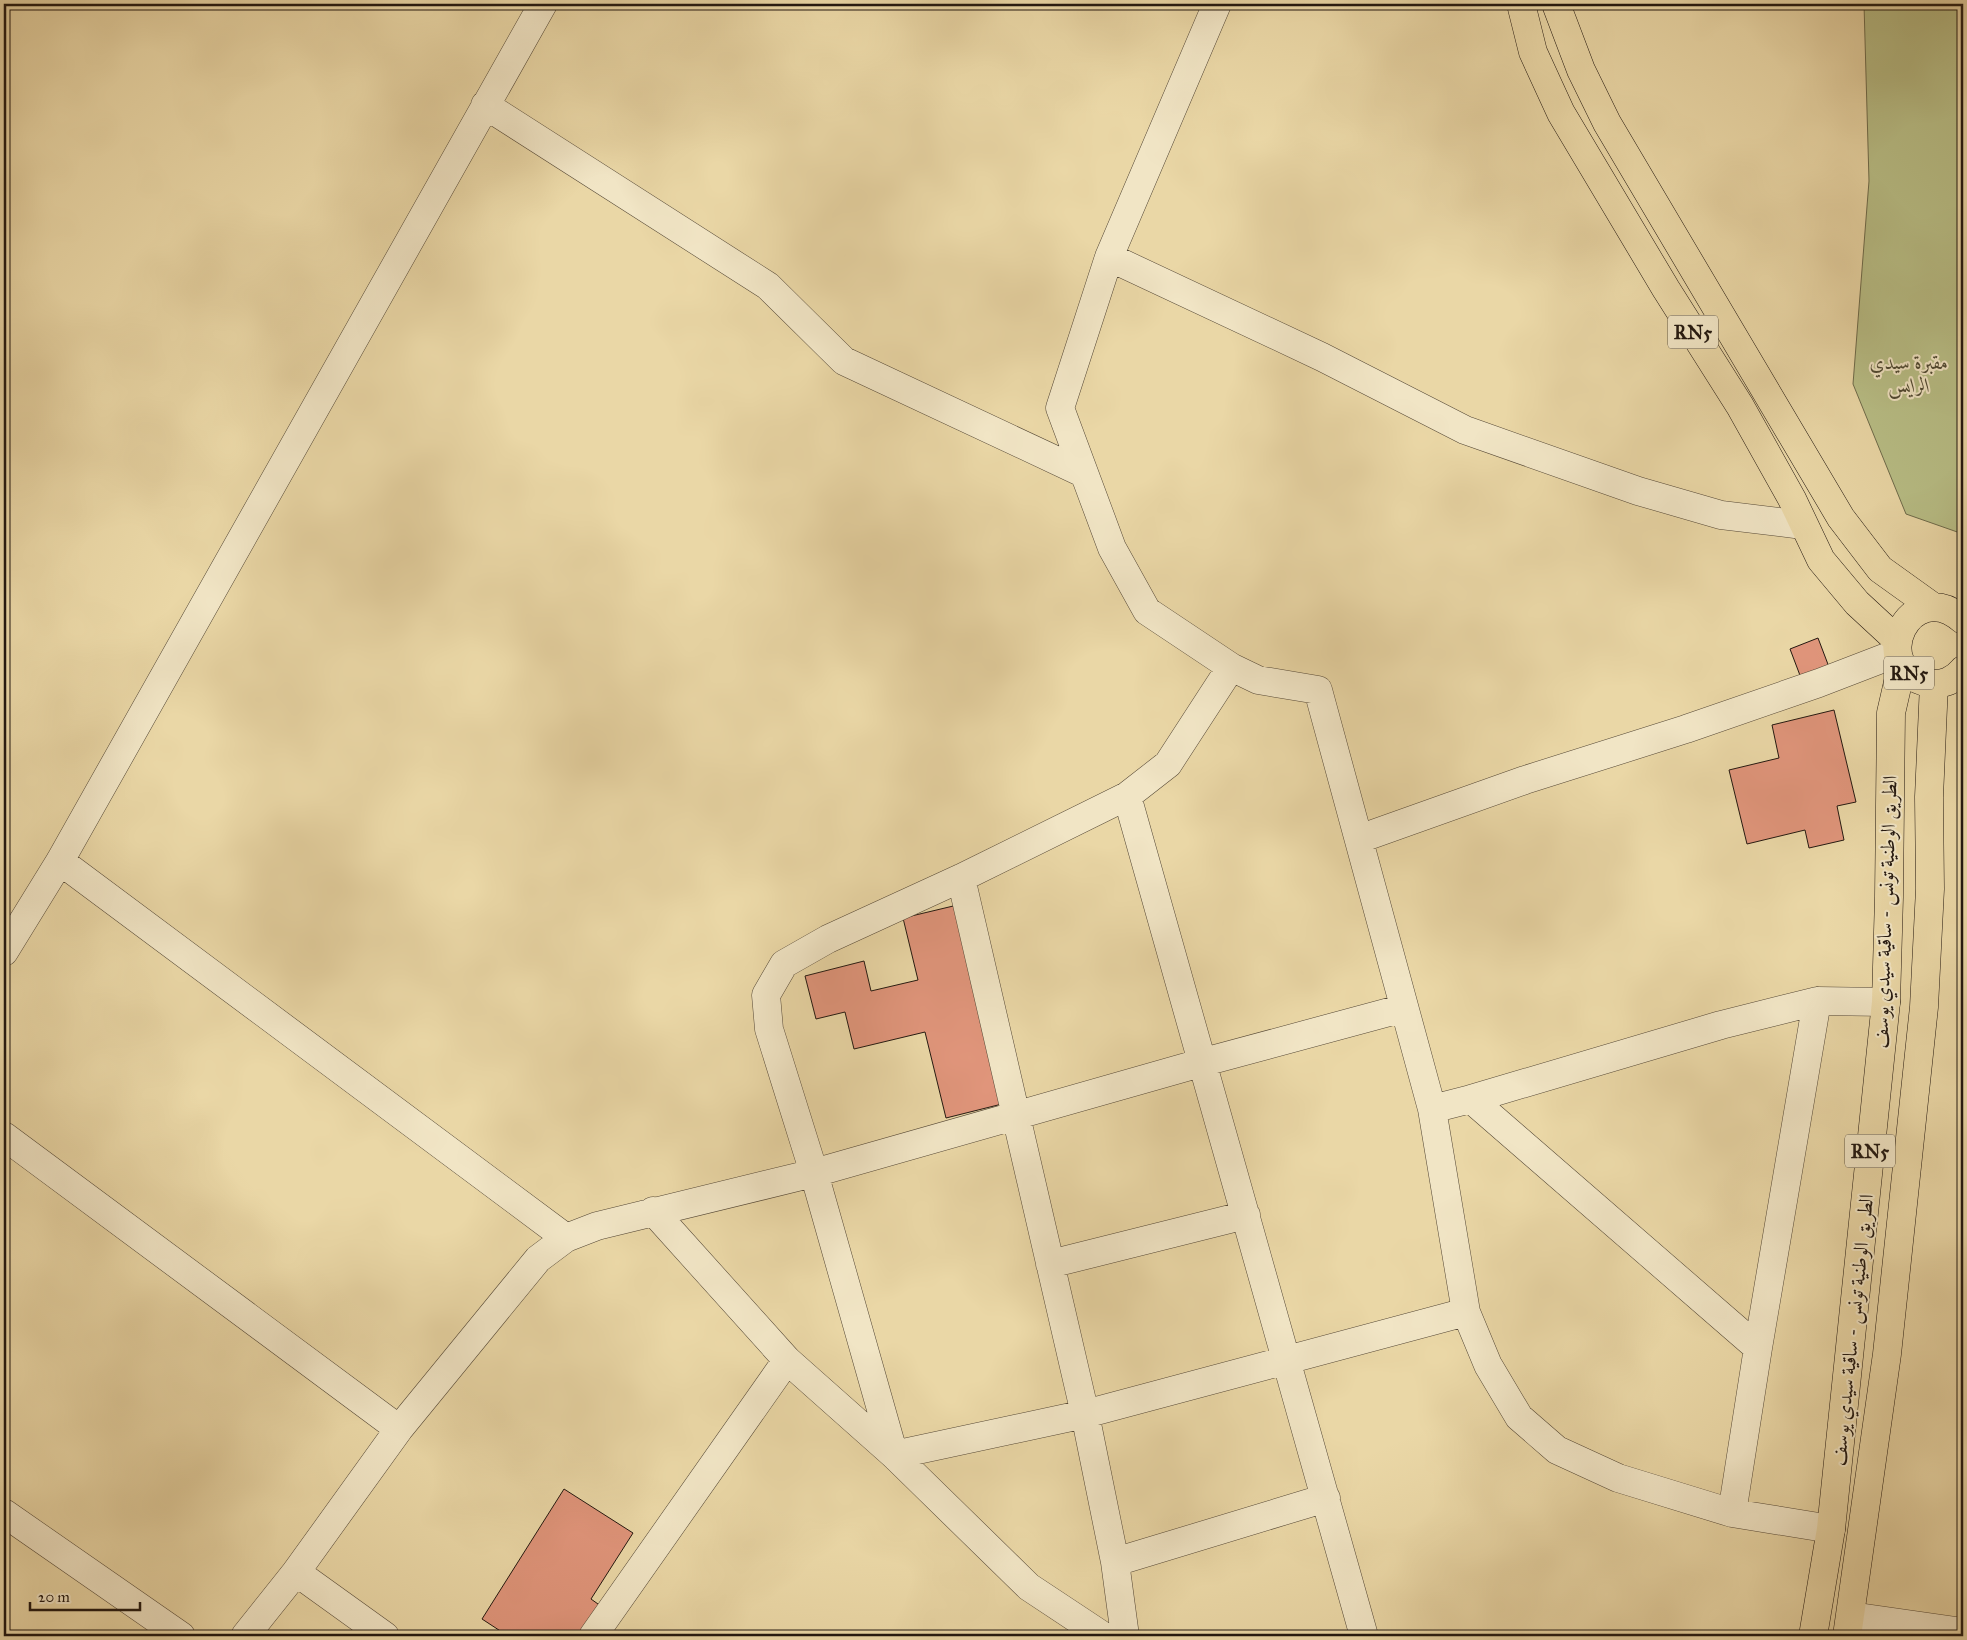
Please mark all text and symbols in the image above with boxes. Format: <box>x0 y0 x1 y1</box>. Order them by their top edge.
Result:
road number: RN5 <box>1668 316 1718 348</box>
park label: مقبرة سيدي الرايس <box>1869 350 1949 399</box>
road number: RN5 <box>1884 656 1934 690</box>
street label: الطريق الوطنية تونس - ساقية سيدي يوسف <box>1868 775 1906 1049</box>
road number: RN5 <box>1845 1134 1895 1168</box>
street label: الطريق الوطنية تونس - ساقية سيدي يوسف <box>1826 1193 1882 1468</box>
scale bar <box>30 1580 140 1612</box>
text: 20 m <box>38 1588 70 1606</box>

